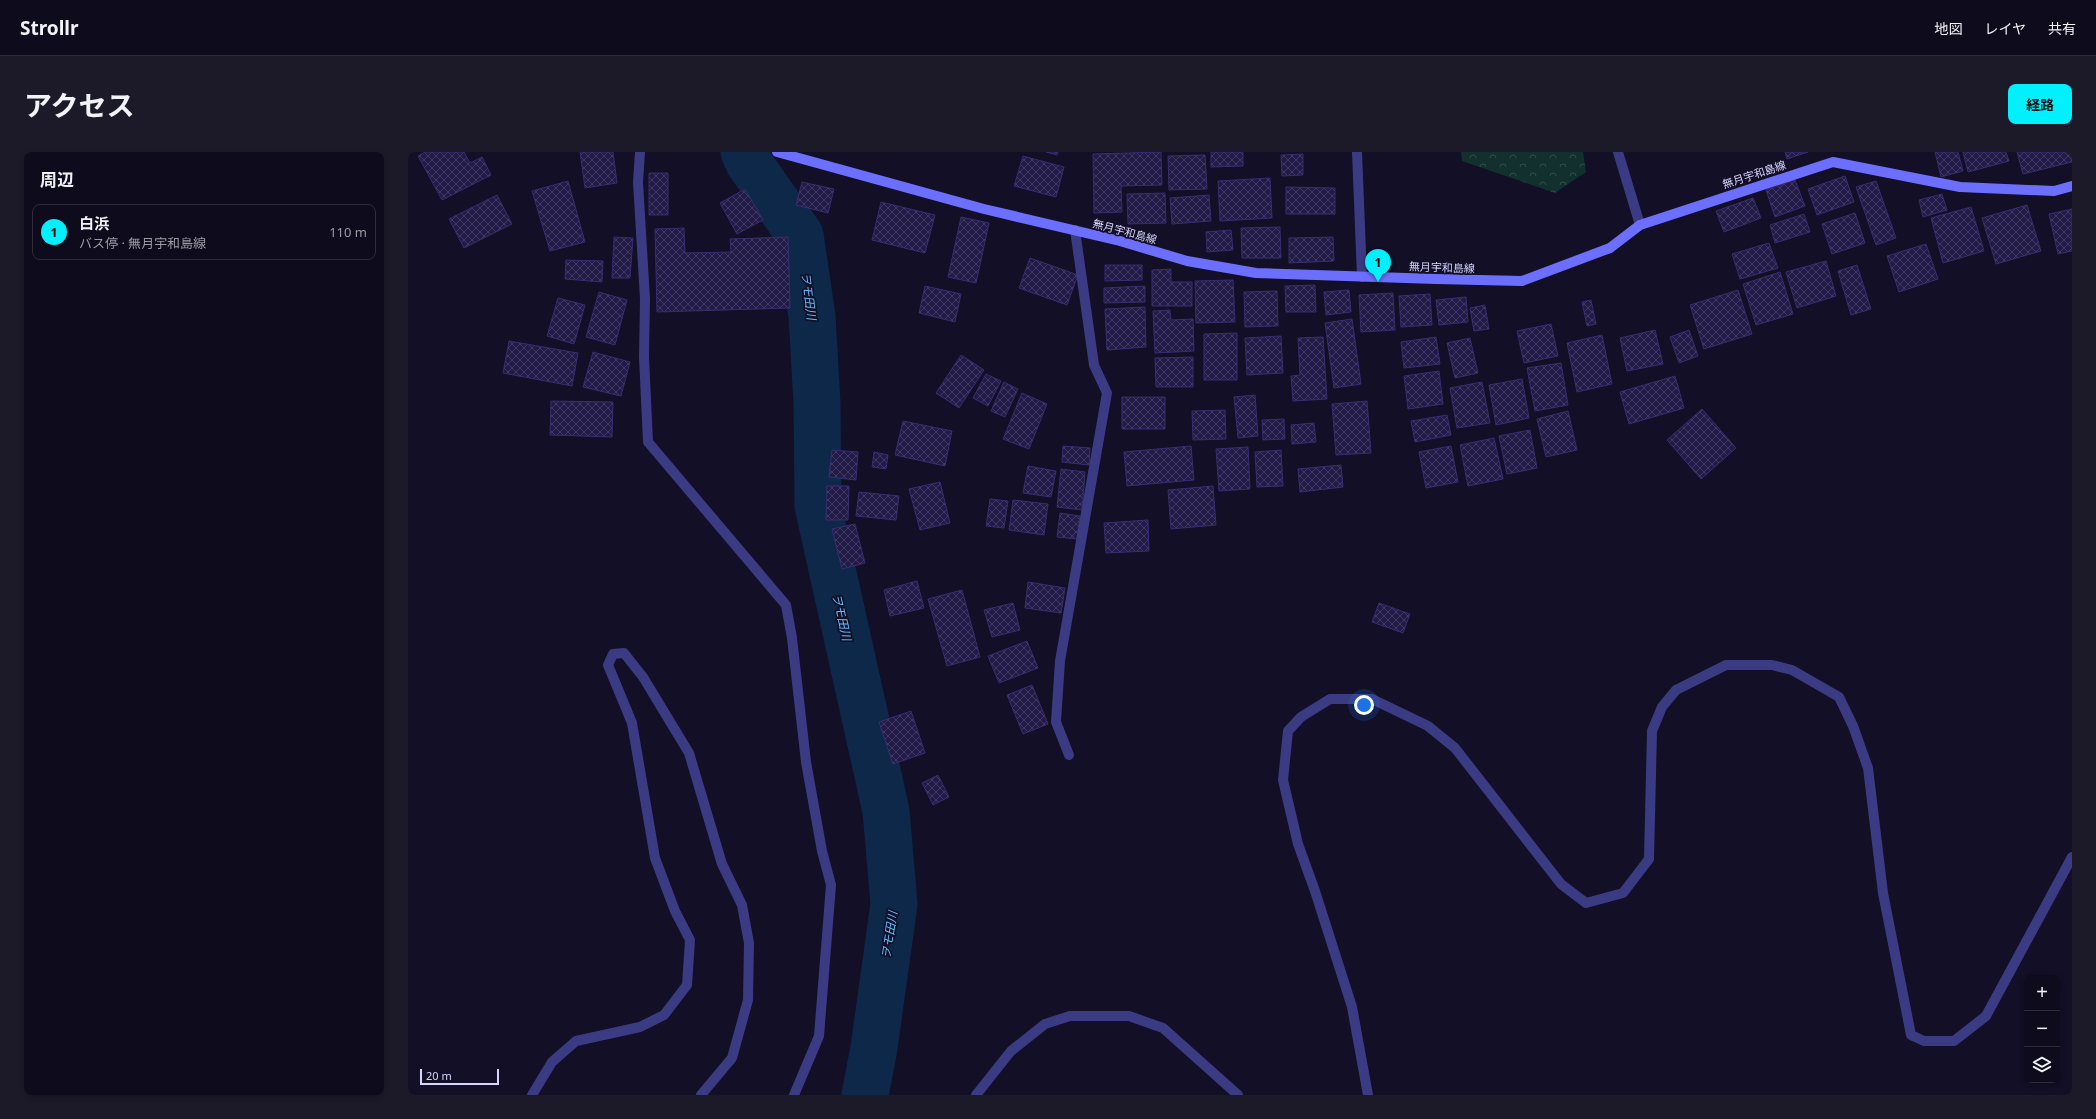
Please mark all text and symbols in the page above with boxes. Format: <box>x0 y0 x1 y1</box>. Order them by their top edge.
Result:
text: Strollr <box>20 15 79 41</box>
text: 地図 <box>1934 19 1962 38</box>
text: レイヤ <box>1984 19 2026 38</box>
text: 共有 <box>2048 19 2076 38</box>
button: 経路 <box>2008 84 2072 124</box>
text: アクセス <box>24 86 135 124</box>
street label: 無月宇和島線 <box>1720 157 1788 191</box>
text: 周辺 <box>40 168 74 191</box>
text: 白浜 <box>79 213 109 233</box>
street label: 無月宇和島線 <box>1091 215 1159 247</box>
text: 1 <box>50 223 58 241</box>
text: 110 m <box>329 223 367 241</box>
text: バス停 · 無月宇和島線 <box>79 234 206 252</box>
pin: 1 <box>1365 249 1391 282</box>
street label: 無月宇和島線 <box>1409 258 1475 276</box>
water label: ヲモ田川 <box>798 271 821 323</box>
water label: ヲモ田川 <box>828 592 856 644</box>
your location <box>1354 695 1374 715</box>
water label: ヲモ田川 <box>877 908 901 960</box>
map controls <box>2024 975 2060 1083</box>
button: + <box>2024 975 2060 1011</box>
button: − <box>2024 1011 2060 1047</box>
button: layers <box>2024 1047 2060 1083</box>
scale bar <box>420 1067 499 1086</box>
text: 20 m <box>426 1068 452 1083</box>

